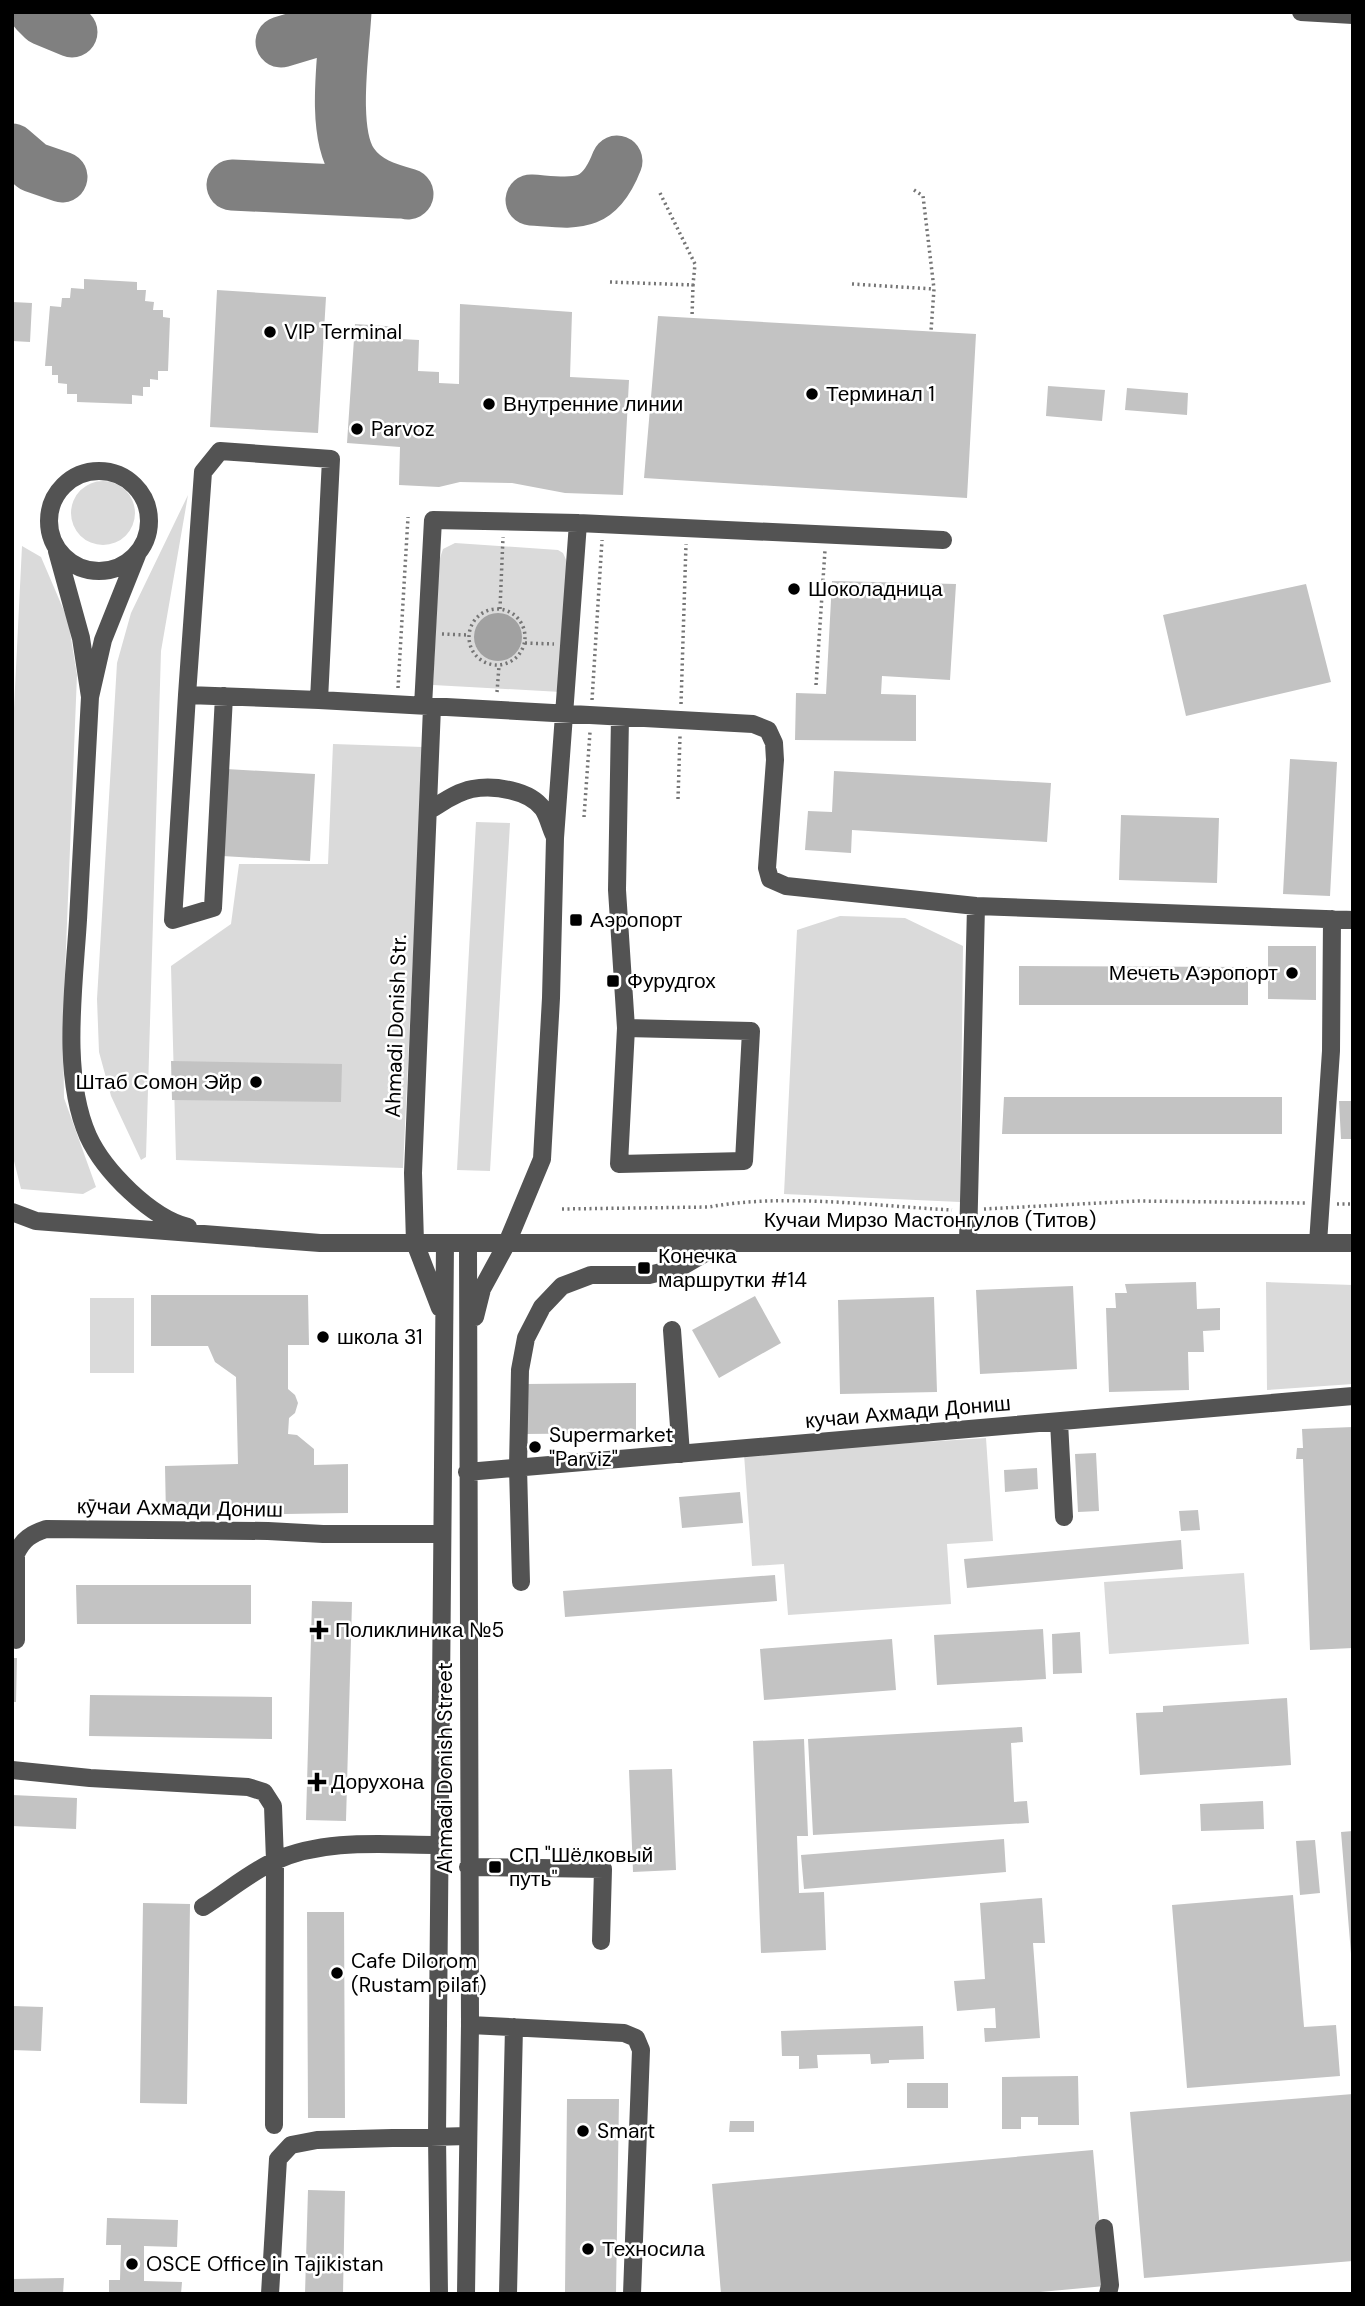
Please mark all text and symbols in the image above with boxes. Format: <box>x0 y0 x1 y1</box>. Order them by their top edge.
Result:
place label: VIP Terminal <box>284 318 402 346</box>
marker: VIP Terminal <box>262 324 278 340</box>
place label: Терминал 1 <box>826 380 935 408</box>
marker: Терминал 1 <box>804 386 820 402</box>
place label: Внутренние линии <box>503 390 683 418</box>
marker: Внутренние линии <box>481 396 497 412</box>
place label: Parvoz <box>371 415 435 443</box>
marker: Parvoz <box>349 421 365 437</box>
place label: Шоколадница <box>808 575 943 603</box>
marker: Шоколадница <box>786 581 802 597</box>
place label: Аэропорт <box>590 906 683 934</box>
marker: Аэропорт <box>568 912 584 928</box>
street label: Ahmadi Donish Str. <box>379 934 413 1118</box>
place label: Мечеть Аэропорт <box>1109 959 1278 987</box>
marker: Мечеть Аэропорт <box>1284 965 1300 981</box>
place label: Фурудгох <box>627 967 716 995</box>
marker: Фурудгох <box>605 973 621 989</box>
place label: Штаб Сомон Эйр <box>75 1068 242 1096</box>
marker: Штаб Сомон Эйр <box>248 1074 264 1090</box>
street label: Кучаи Мирзо Мастонгулов (Титов) <box>764 1206 1096 1234</box>
place label: Конечка маршрутки #14 <box>658 1242 807 1294</box>
marker: Конечка маршрутки #14 <box>636 1260 652 1276</box>
place label: школа 31 <box>337 1323 423 1351</box>
marker: школа 31 <box>315 1329 331 1345</box>
street label: кучаи Ахмади Дониш <box>804 1389 1012 1435</box>
place label: Supermarket "Parviz" <box>549 1421 674 1473</box>
marker: Supermarket "Parviz" <box>527 1439 543 1455</box>
street label: кӯчаи Ахмади Дониш <box>77 1492 283 1524</box>
place label: Поликлиника №5 <box>335 1616 504 1644</box>
marker: Поликлиника №5 <box>309 1620 329 1640</box>
street label: Ahmadi Donish Street <box>431 1662 459 1874</box>
place label: Дорухона <box>331 1768 425 1796</box>
marker: Дорухона <box>309 1774 325 1790</box>
place label: СП "Шёлковый путь" <box>509 1841 653 1893</box>
marker: СП "Шёлковый путь" <box>487 1859 503 1875</box>
place label: Cafe Dilorom (Rustam pilaf) <box>351 1947 487 1999</box>
marker: Cafe Dilorom (Rustam pilaf) <box>329 1965 345 1981</box>
place label: Smart <box>597 2117 655 2145</box>
marker: Smart <box>575 2123 591 2139</box>
place label: Техносила <box>602 2235 705 2263</box>
marker: Техносила <box>580 2241 596 2257</box>
place label: OSCE Office in Tajikistan <box>146 2250 384 2278</box>
marker: OSCE Office in Tajikistan <box>124 2256 140 2272</box>

